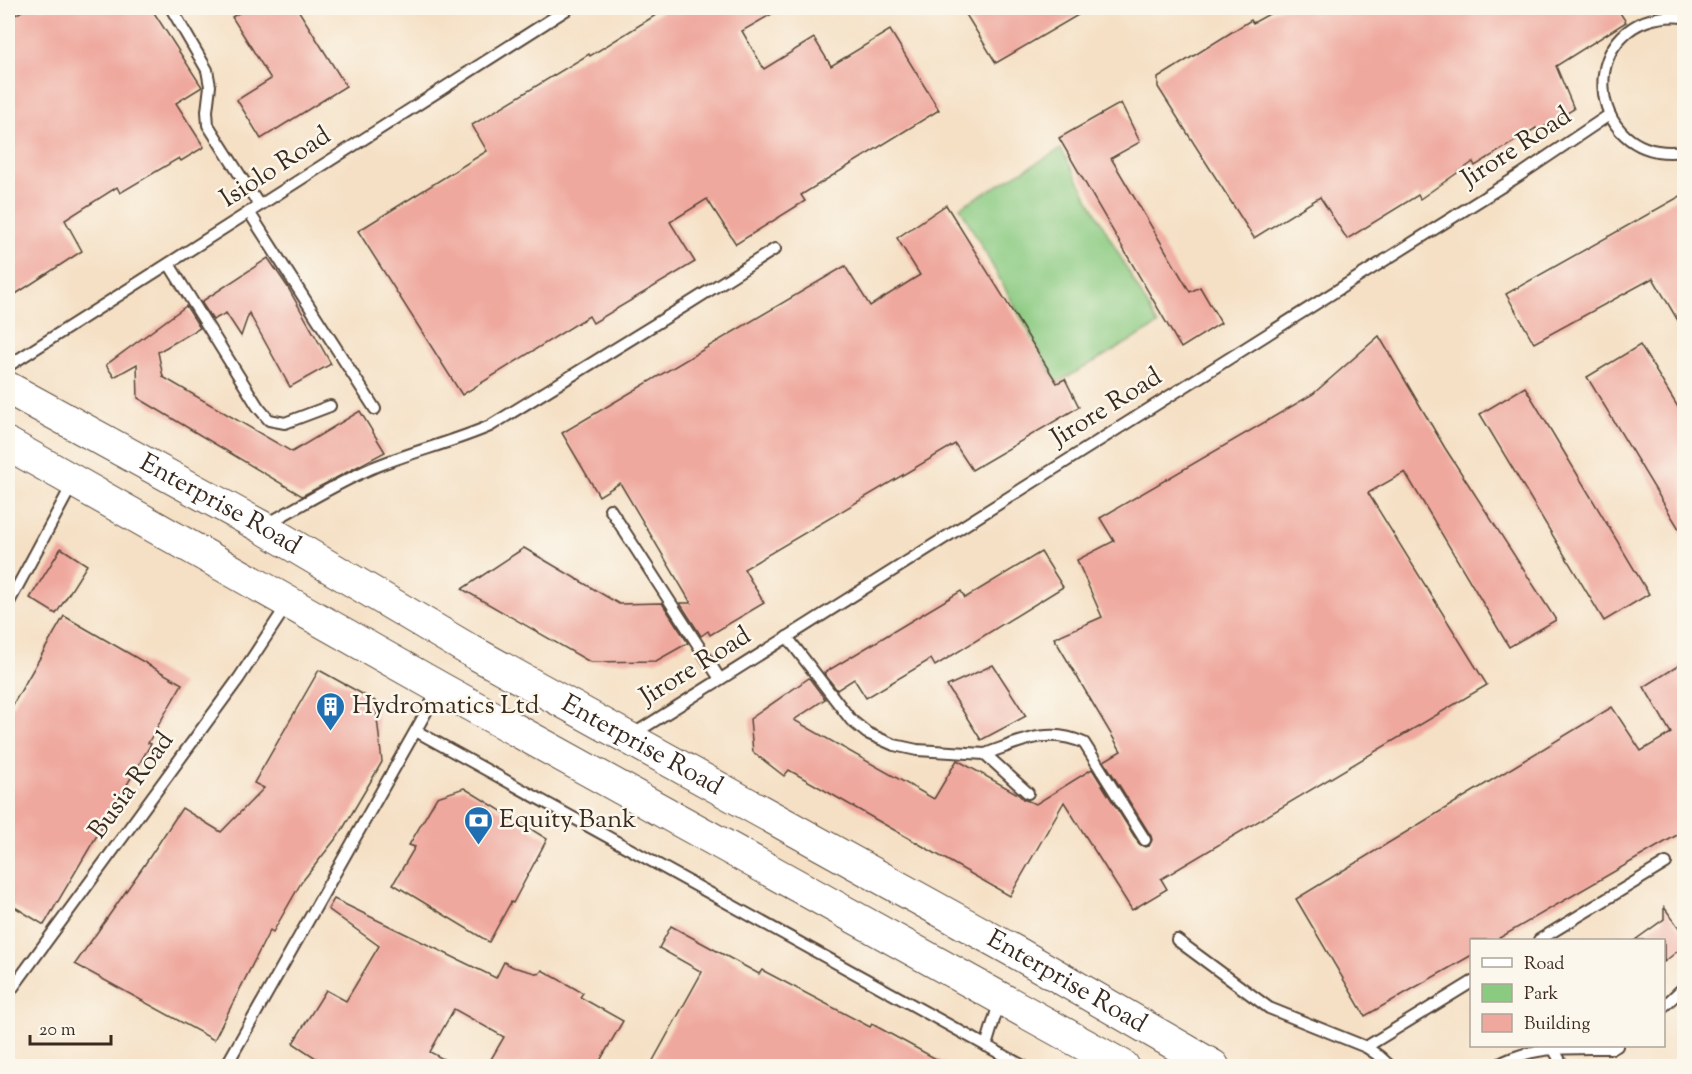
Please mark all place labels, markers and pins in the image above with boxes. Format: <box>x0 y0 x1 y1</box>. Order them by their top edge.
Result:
place label: Hydromatics Ltd <box>352 688 540 725</box>
building icon: Hydromatics Ltd <box>315 690 347 732</box>
place label: Equity Bank <box>499 802 637 839</box>
bank icon: Equity Bank <box>462 804 494 846</box>

